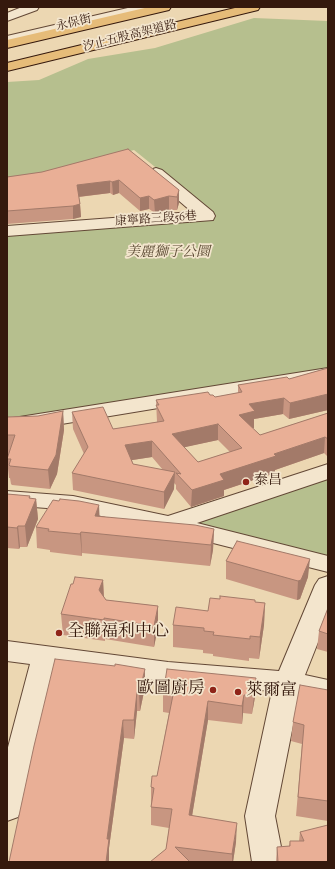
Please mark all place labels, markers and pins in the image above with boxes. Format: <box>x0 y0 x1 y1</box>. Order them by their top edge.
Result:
place label: 泰昌 <box>254 474 282 490</box>
marker: 泰昌 <box>241 477 251 487</box>
place label: 全聯福利中心 <box>67 623 169 643</box>
marker: 全聯福利中心 <box>54 628 64 638</box>
place label: 歐圖廚房 <box>137 680 205 700</box>
place label: 萊爾富 <box>246 682 297 702</box>
marker: 歐圖廚房 <box>208 685 218 695</box>
marker: 萊爾富 <box>233 687 243 697</box>

